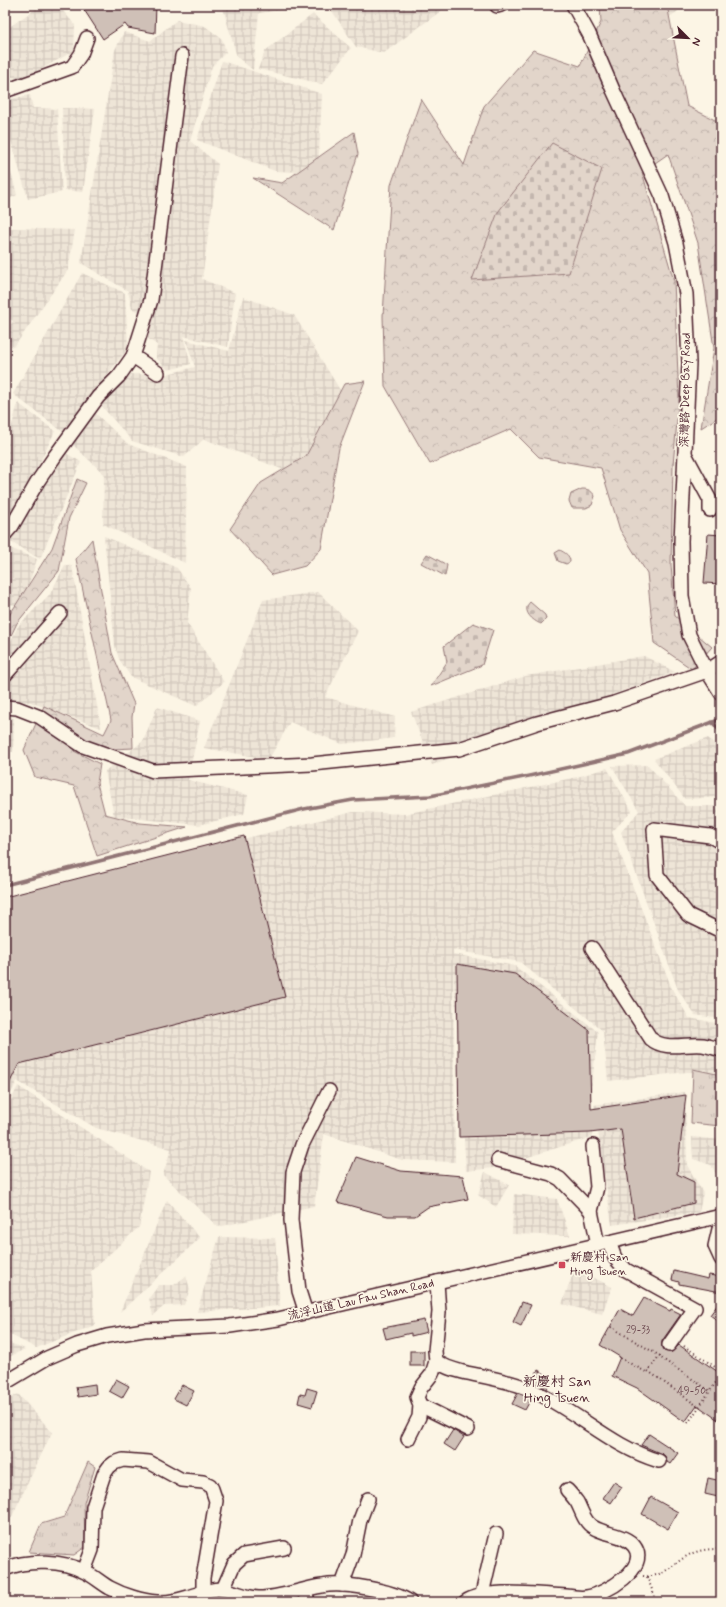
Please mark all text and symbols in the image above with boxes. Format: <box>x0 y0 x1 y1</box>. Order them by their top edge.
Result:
north arrow <box>668 18 708 58</box>
text: N <box>688 35 704 48</box>
street label: 深灣路 Deep Bay Road <box>677 333 695 447</box>
place label: 新慶村 San Hing Tsuen <box>570 1250 629 1280</box>
marker: 新慶村 San Hing Tsuen <box>557 1260 567 1270</box>
street label: 流浮山道 Lau Fau Shan Road <box>286 1275 436 1325</box>
house number: 29-33 <box>626 1324 650 1337</box>
district label: 新慶村 San Hing Tsuen <box>523 1373 591 1408</box>
house number: 49-50 <box>678 1385 706 1398</box>

